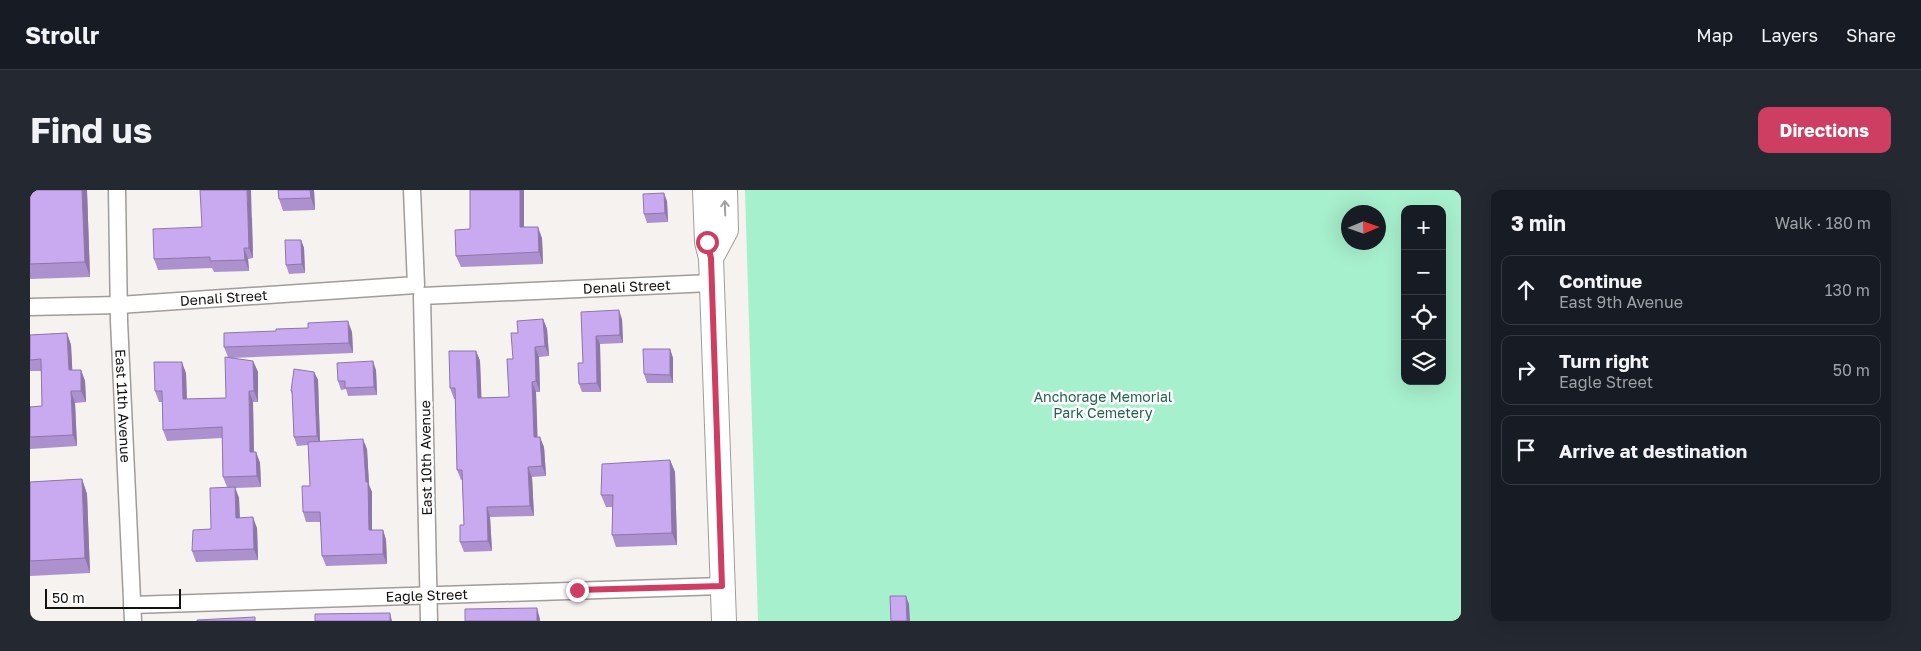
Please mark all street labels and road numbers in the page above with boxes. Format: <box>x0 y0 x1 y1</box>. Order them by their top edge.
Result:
street label: Denali Street <box>582 276 671 297</box>
street label: Denali Street <box>179 286 268 309</box>
street label: East 11th Avenue <box>112 349 135 463</box>
street label: East 10th Avenue <box>416 400 435 516</box>
street label: Eagle Street <box>385 585 468 605</box>

